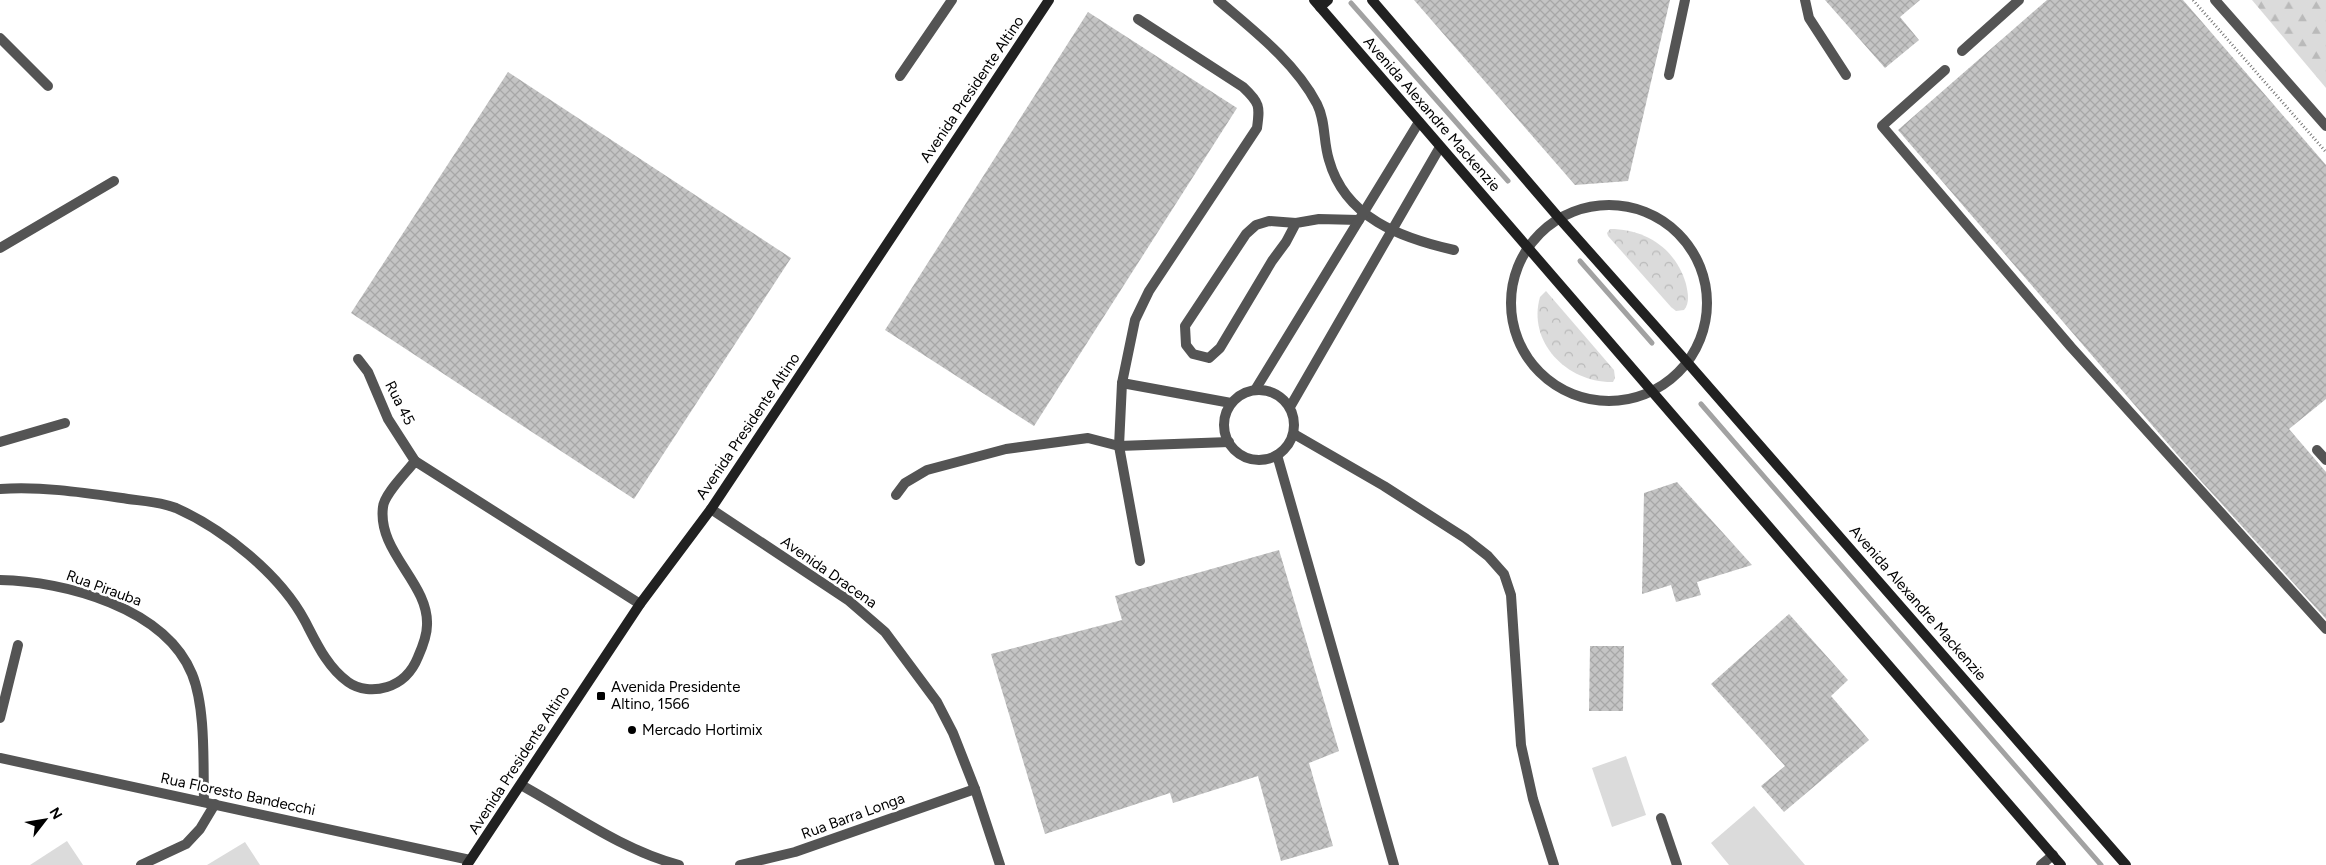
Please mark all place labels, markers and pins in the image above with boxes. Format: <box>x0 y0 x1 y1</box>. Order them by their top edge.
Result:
place label: Avenida Presidente Altino, 1566 <box>611 678 740 713</box>
marker: Avenida Presidente Altino, 1566 <box>595 690 607 702</box>
place label: Mercado Hortimix <box>642 721 762 739</box>
marker: Mercado Hortimix <box>626 724 638 736</box>

